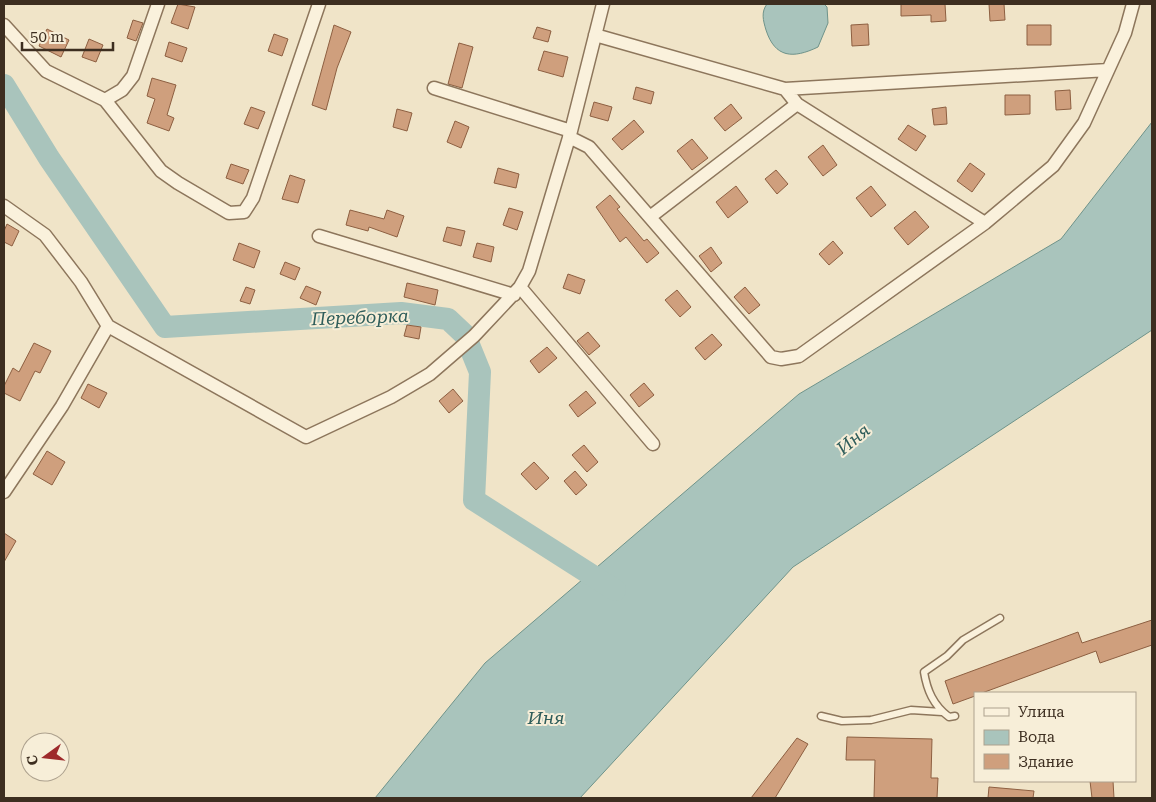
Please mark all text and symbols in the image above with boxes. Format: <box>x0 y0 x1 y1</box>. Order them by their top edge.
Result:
scale bar <box>22 20 114 52</box>
text: 50 m <box>30 28 65 46</box>
water label: Переборка <box>310 305 409 329</box>
water label: Иня <box>831 419 874 460</box>
legend <box>974 692 1136 782</box>
text: Улица <box>1018 703 1064 721</box>
water label: Иня <box>527 707 564 728</box>
text: Вода <box>1018 728 1055 746</box>
north arrow <box>20 732 70 782</box>
text: С <box>23 753 41 767</box>
text: Здание <box>1018 753 1074 771</box>

